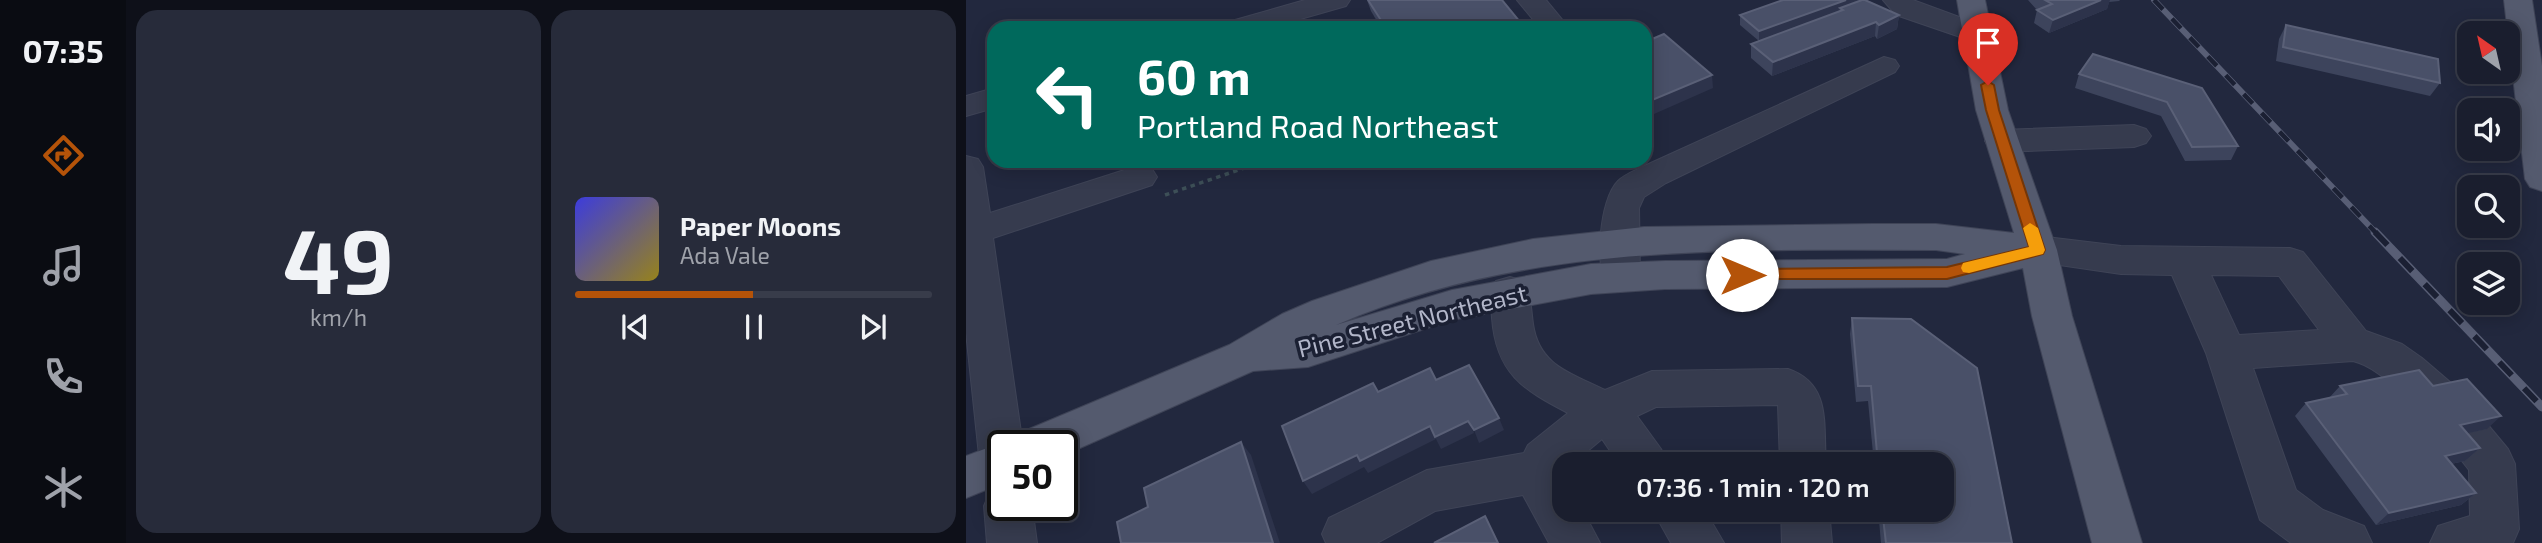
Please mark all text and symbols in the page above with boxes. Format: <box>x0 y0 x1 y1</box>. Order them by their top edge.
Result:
pin <box>1958 13 2018 85</box>
north arrow <box>2457 21 2520 84</box>
map controls <box>2457 21 2520 315</box>
icon: arrive <box>1969 24 2007 62</box>
text: 07:35 <box>22 31 104 69</box>
text: 60 m <box>1137 46 1251 105</box>
icon: left <box>1022 49 1113 140</box>
button: sound <box>2457 98 2520 161</box>
text: Portland Road Northeast <box>1137 106 1498 144</box>
icon: directions <box>39 131 88 180</box>
button: search <box>2457 175 2520 238</box>
text: 49 <box>283 203 394 312</box>
text: Paper Moons <box>680 210 841 241</box>
position arrow <box>1705 238 1779 312</box>
icon: music <box>39 241 88 290</box>
text: Ada Vale <box>680 241 770 269</box>
button: layers <box>2457 252 2520 315</box>
street label: Pine Street Northeast <box>1294 278 1530 362</box>
text: km/h <box>310 303 367 331</box>
icon: previous <box>616 308 654 346</box>
icon: pause <box>735 308 773 346</box>
icon: next <box>854 308 892 346</box>
icon: phone <box>39 352 88 401</box>
speed limit sign: 50 <box>987 430 1078 521</box>
icon: climate <box>39 463 88 512</box>
text: 07:36 · 1 min · 120 m <box>1636 471 1870 502</box>

